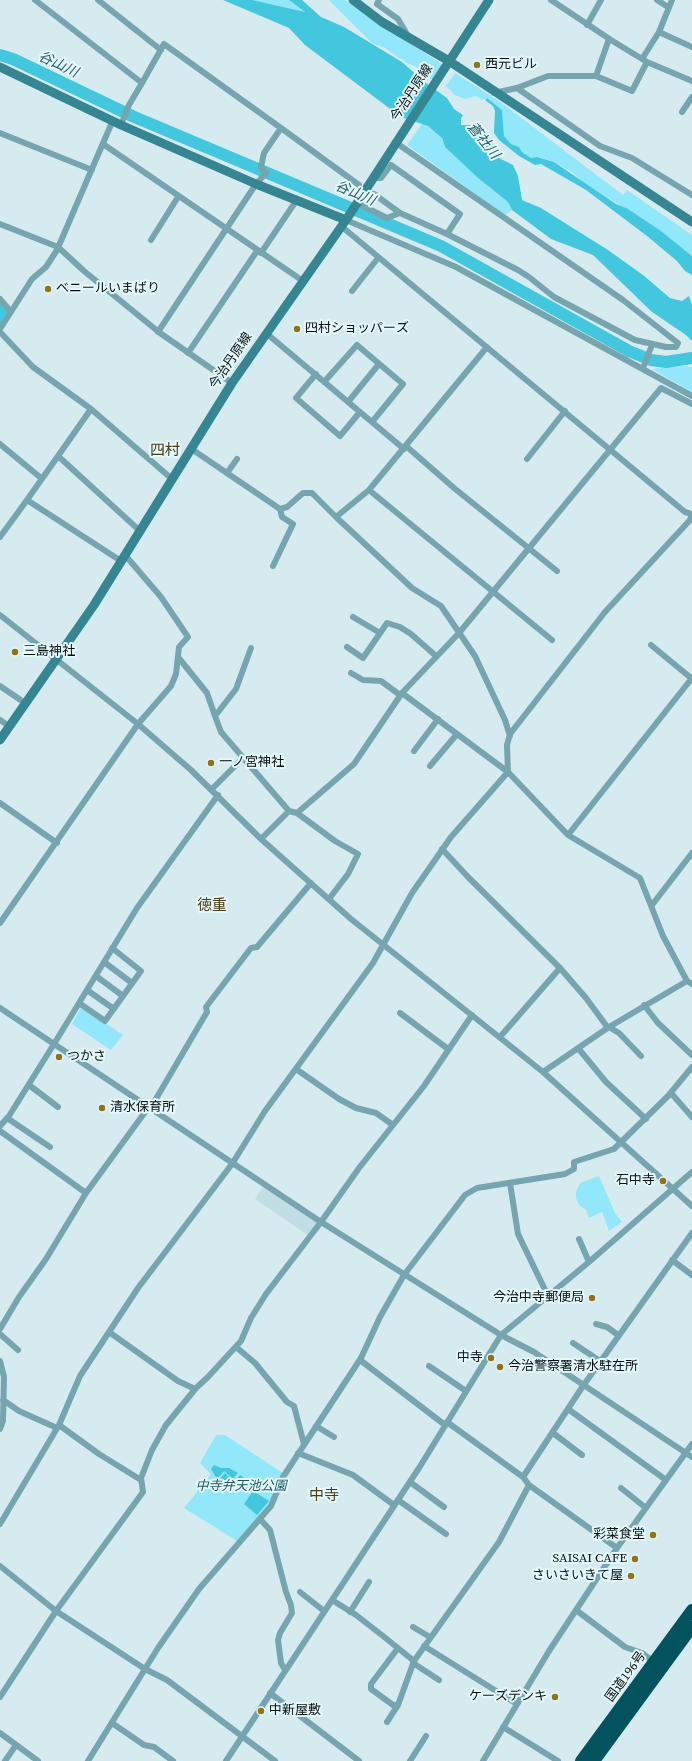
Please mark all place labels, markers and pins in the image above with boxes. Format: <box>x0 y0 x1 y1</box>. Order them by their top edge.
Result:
place label: 西元ビル <box>485 57 537 73</box>
marker: 西元ビル <box>472 60 482 70</box>
place label: べニールいまばり <box>56 281 160 297</box>
marker: べニールいまばり <box>43 284 53 294</box>
place label: 四村ショッパーズ <box>305 321 409 337</box>
marker: 四村ショッパーズ <box>292 324 302 334</box>
place label: 三島神社 <box>23 644 75 660</box>
marker: 三島神社 <box>10 647 20 657</box>
place label: 一ノ宮神社 <box>219 755 284 771</box>
marker: 一ノ宮神社 <box>206 758 216 768</box>
place label: つかさ <box>67 1049 106 1065</box>
marker: つかさ <box>54 1052 64 1062</box>
place label: 清水保育所 <box>110 1100 175 1116</box>
marker: 清水保育所 <box>97 1103 107 1113</box>
place label: 石中寺 <box>616 1173 655 1189</box>
marker: 石中寺 <box>658 1176 668 1186</box>
place label: 今治中寺郵便局 <box>493 1290 584 1306</box>
marker: 今治中寺郵便局 <box>587 1293 597 1303</box>
place label: 中寺 <box>457 1350 483 1366</box>
marker: 中寺 <box>486 1353 496 1363</box>
place label: 今治警察署清水駐在所 <box>508 1359 638 1375</box>
marker: 今治警察署清水駐在所 <box>495 1362 505 1372</box>
place label: 彩菜食堂 <box>593 1527 645 1543</box>
marker: 彩菜食堂 <box>648 1530 658 1540</box>
place label: SAISAI CAFE <box>553 1551 627 1567</box>
marker: SAISAI CAFE <box>630 1554 640 1564</box>
place label: さいさいきて屋 <box>532 1568 623 1584</box>
marker: さいさいきて屋 <box>626 1571 636 1581</box>
place label: ケーズデンキ <box>469 1689 547 1705</box>
marker: ケーズデンキ <box>550 1692 560 1702</box>
place label: 中新屋敷 <box>269 1703 321 1719</box>
marker: 中新屋敷 <box>256 1706 266 1716</box>

